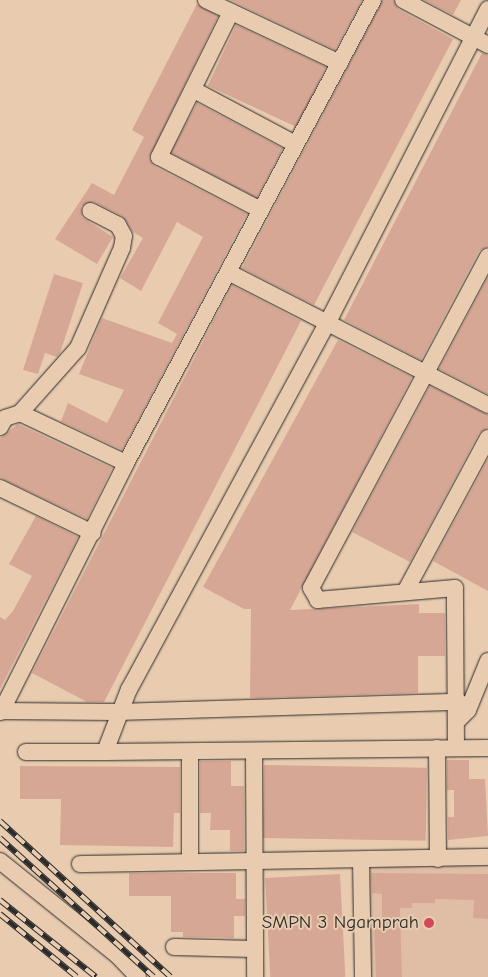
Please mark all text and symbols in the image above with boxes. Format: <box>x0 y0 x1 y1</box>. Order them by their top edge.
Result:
place label: SMPN 3 Ngamprah <box>262 912 419 934</box>
marker: SMPN 3 Ngamprah <box>423 917 435 929</box>

